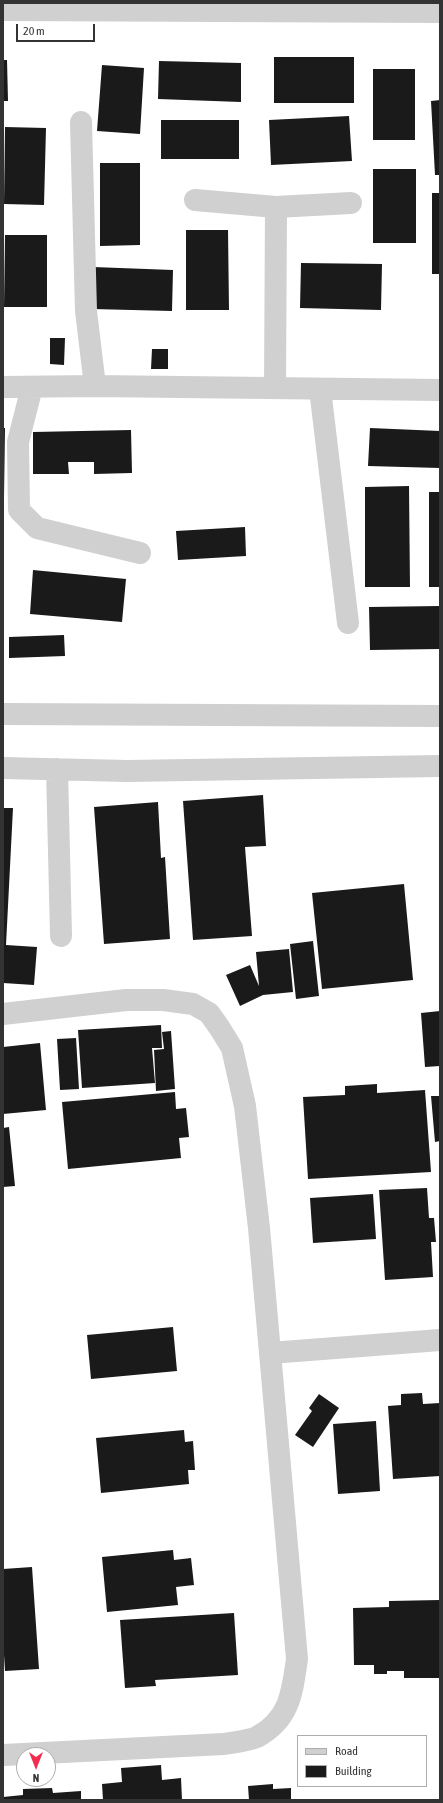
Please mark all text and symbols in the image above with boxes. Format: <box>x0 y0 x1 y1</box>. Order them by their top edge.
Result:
scale bar <box>18 16 97 42</box>
text: 20 m <box>23 24 45 38</box>
legend <box>297 1735 427 1787</box>
text: Road <box>335 1744 358 1758</box>
north arrow <box>16 1747 56 1787</box>
text: Building <box>335 1764 372 1778</box>
text: N <box>33 1772 39 1784</box>

